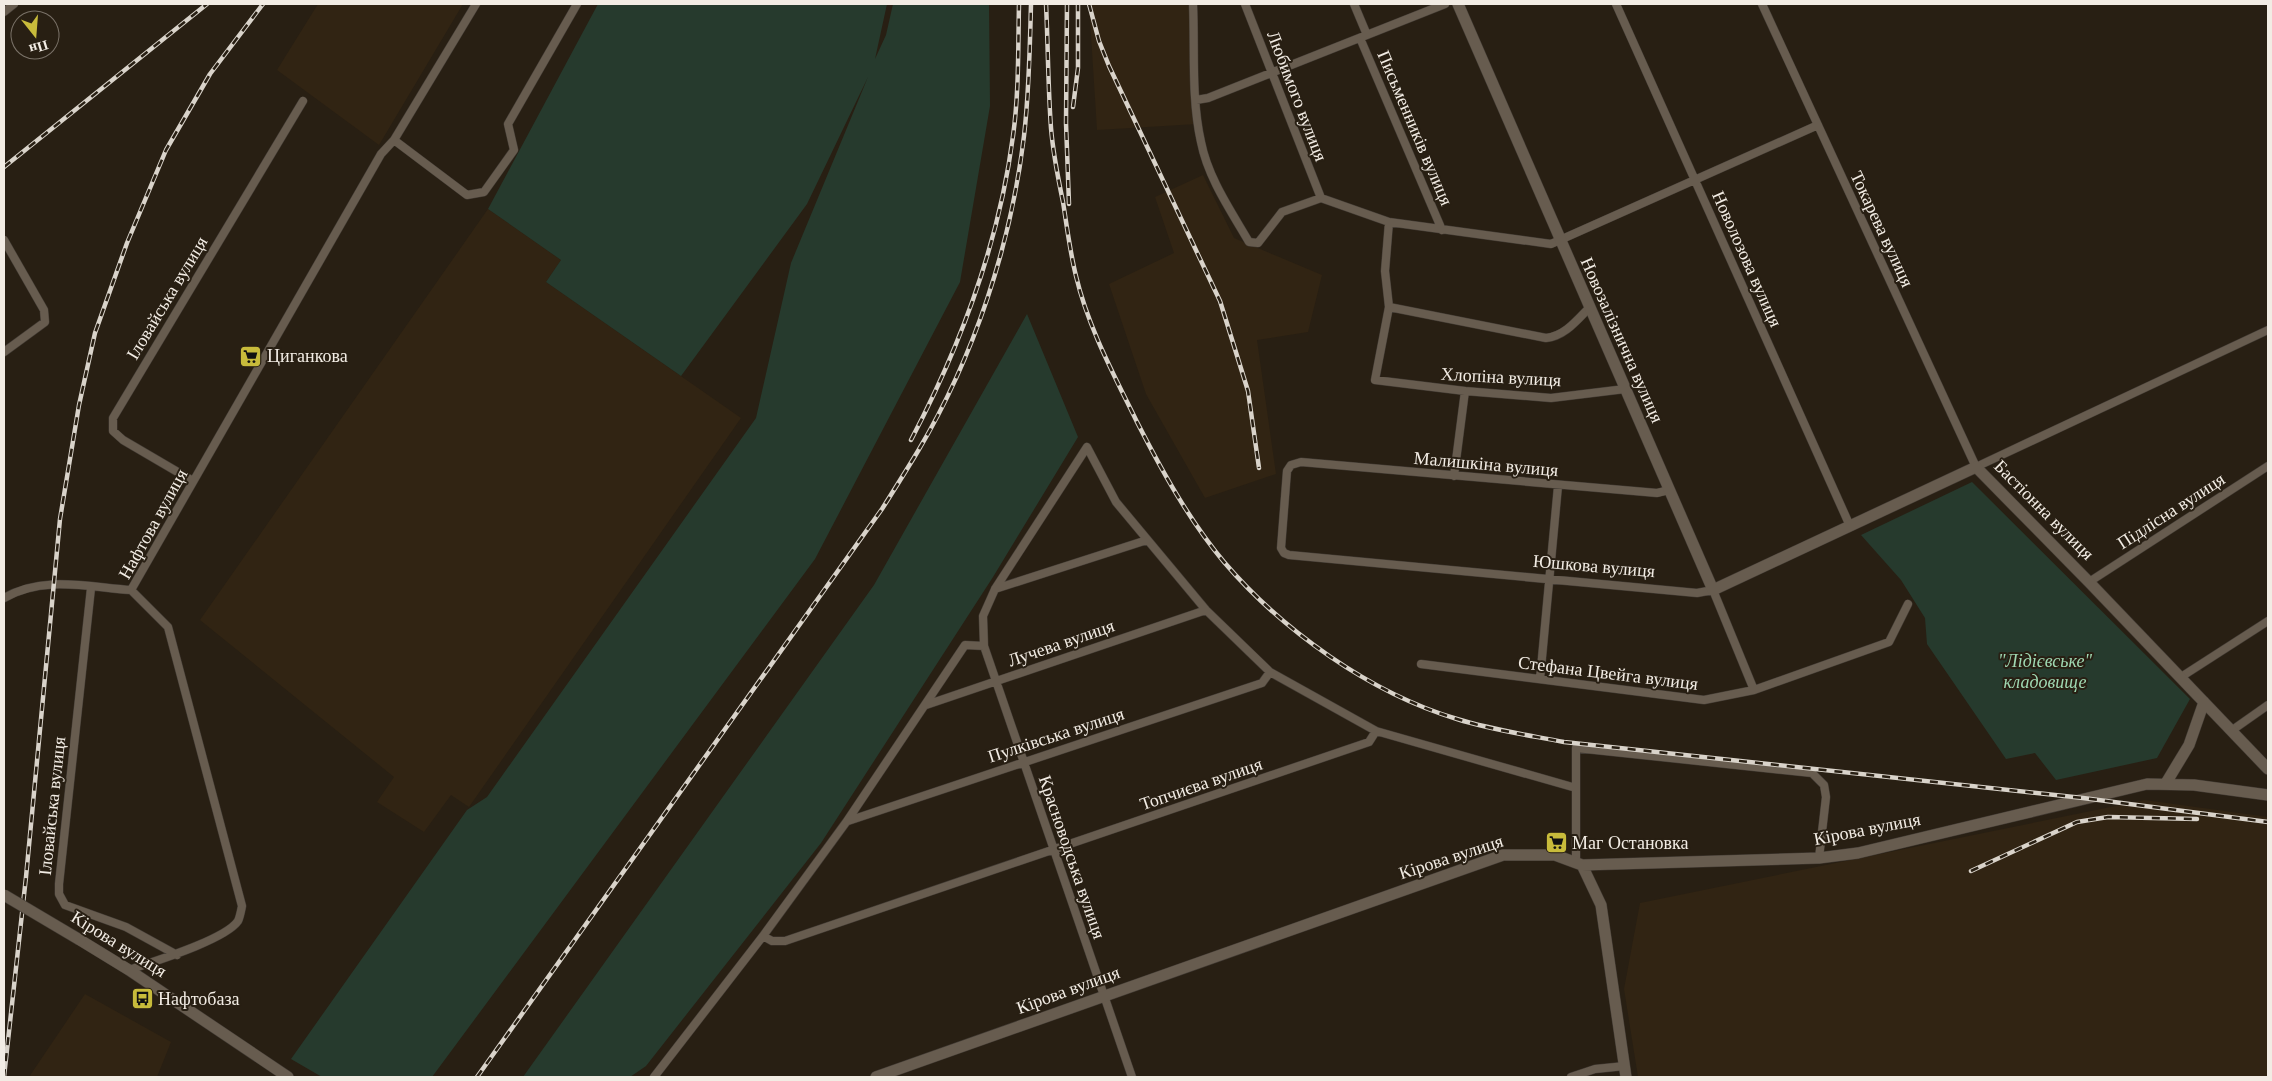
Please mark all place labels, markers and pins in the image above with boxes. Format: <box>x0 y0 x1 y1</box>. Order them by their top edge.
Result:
supermarket icon: Циганкова <box>239 344 263 368</box>
place label: Циганкова <box>267 346 348 366</box>
supermarket icon: Маг Остановка <box>1544 831 1568 855</box>
place label: Маг Остановка <box>1572 833 1689 853</box>
bus stop icon: Нафтобаза <box>130 987 154 1011</box>
place label: Нафтобаза <box>158 989 240 1009</box>

